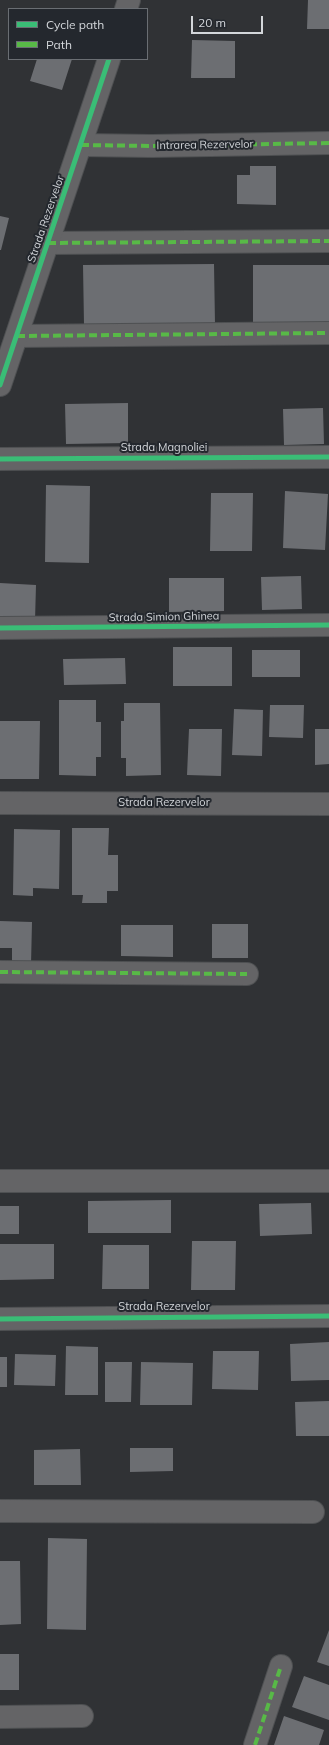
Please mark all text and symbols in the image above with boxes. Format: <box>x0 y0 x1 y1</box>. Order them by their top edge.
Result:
legend <box>8 8 148 60</box>
scale bar <box>193 8 265 34</box>
text: 20 m <box>198 15 226 30</box>
text: Cycle path <box>46 17 104 32</box>
text: Path <box>46 37 72 52</box>
street label: Intrarea Rezervelor <box>156 138 254 152</box>
street label: Strada Rezervelor <box>25 174 67 264</box>
street label: Strada Magnoliei <box>121 441 207 455</box>
street label: Strada Simion Ghinea <box>109 609 219 625</box>
street label: Strada Rezervelor <box>118 796 210 810</box>
street label: Strada Rezervelor <box>118 1300 210 1314</box>

